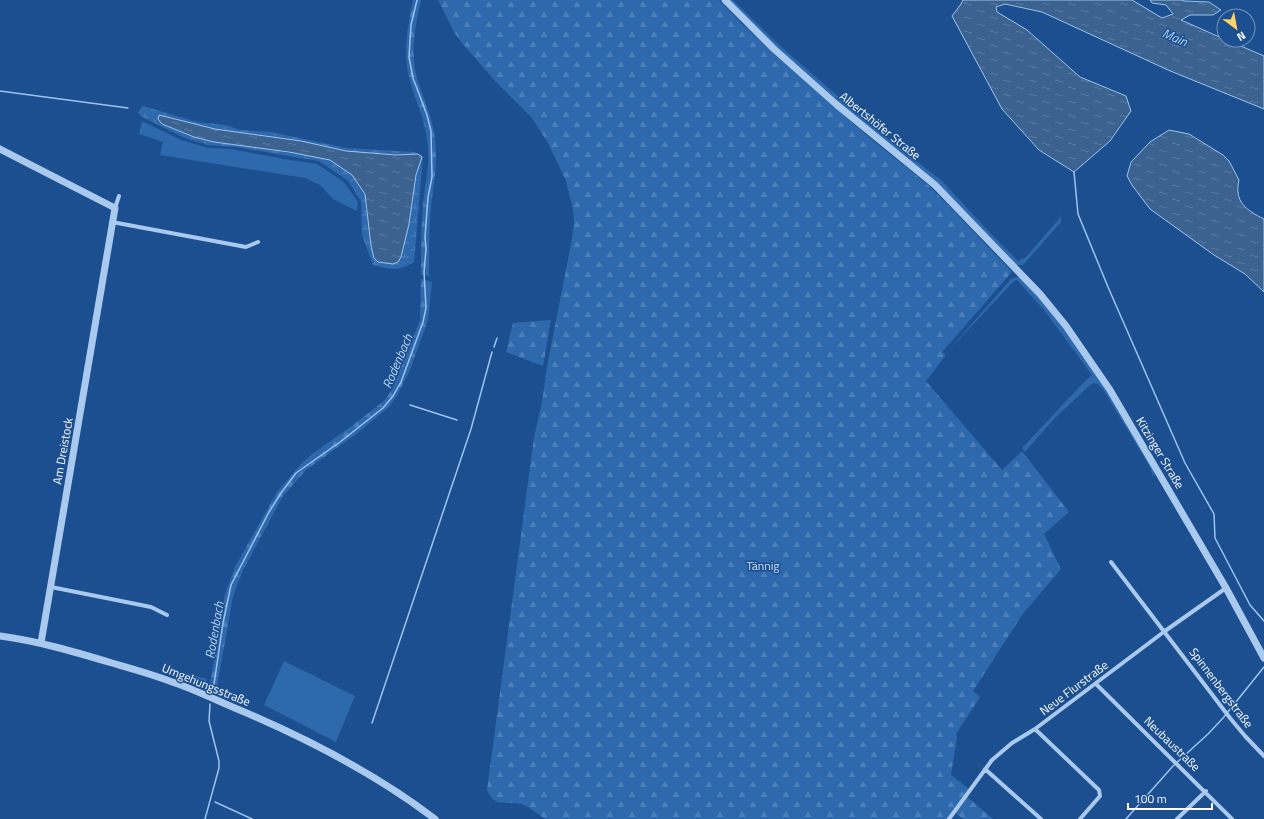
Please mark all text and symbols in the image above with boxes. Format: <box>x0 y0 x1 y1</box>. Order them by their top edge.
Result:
north arrow <box>1216 8 1256 48</box>
water label: Main <box>1159 23 1191 51</box>
text: N <box>1234 28 1249 45</box>
street label: Albertshöfer Straße <box>836 87 925 164</box>
water label: Rodenbach <box>377 330 418 391</box>
street label: Kitzinger Straße <box>1131 413 1189 492</box>
street label: Am Dreistock <box>47 416 78 486</box>
park label: Tännig <box>746 556 780 575</box>
water label: Rodenbach <box>199 599 229 660</box>
street label: Spinnenbergstraße <box>1185 643 1258 732</box>
street label: Neue Flurstraße <box>1035 655 1112 720</box>
street label: Umgehungsstraße <box>159 658 253 711</box>
street label: Neubaustraße <box>1140 712 1205 776</box>
scale bar <box>1128 785 1212 811</box>
text: 100 m <box>1134 789 1167 808</box>

